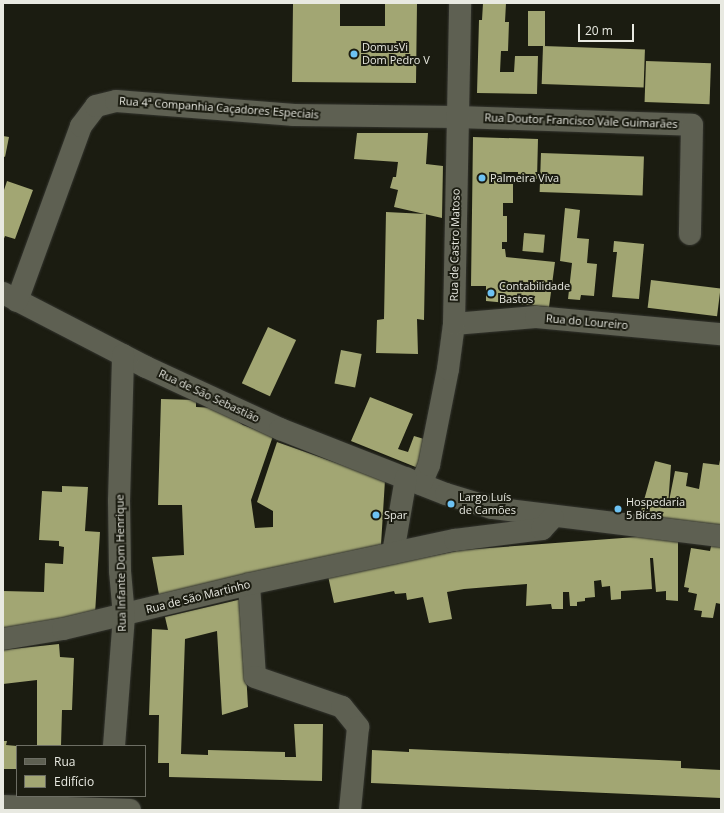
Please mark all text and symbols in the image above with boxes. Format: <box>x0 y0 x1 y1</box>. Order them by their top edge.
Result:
scale bar <box>580 16 636 42</box>
text: 20 m <box>585 22 613 39</box>
place label: DomusVi Dom Pedro V <box>362 41 430 67</box>
marker: DomusVi Dom Pedro V <box>349 49 359 59</box>
street label: Rua 4ª Companhia Caçadores Especiais <box>119 94 319 122</box>
street label: Rua Doutor Francisco Vale Guimarães <box>484 111 678 131</box>
place label: Palmeira Viva <box>490 171 559 185</box>
marker: Palmeira Viva <box>477 173 487 183</box>
street label: Rua de Castro Matoso <box>447 188 463 302</box>
place label: Contabilidade Bastos <box>499 280 570 306</box>
marker: Contabilidade Bastos <box>486 288 496 298</box>
street label: Rua do Loureiro <box>545 312 629 332</box>
street label: Rua de São Sebastião <box>157 367 261 425</box>
place label: Largo Luís de Camões <box>459 491 516 517</box>
street label: Rua Infante Dom Henrique <box>113 494 129 632</box>
place label: Hospedaria 5 Bicas <box>626 496 685 522</box>
marker: Largo Luís de Camões <box>446 499 456 509</box>
marker: Hospedaria 5 Bicas <box>613 504 623 514</box>
place label: Spar <box>384 508 407 522</box>
marker: Spar <box>371 510 381 520</box>
street label: Rua de São Martinho <box>144 578 252 616</box>
legend <box>16 745 146 797</box>
text: Rua <box>54 753 75 770</box>
text: Edifício <box>54 773 94 790</box>

